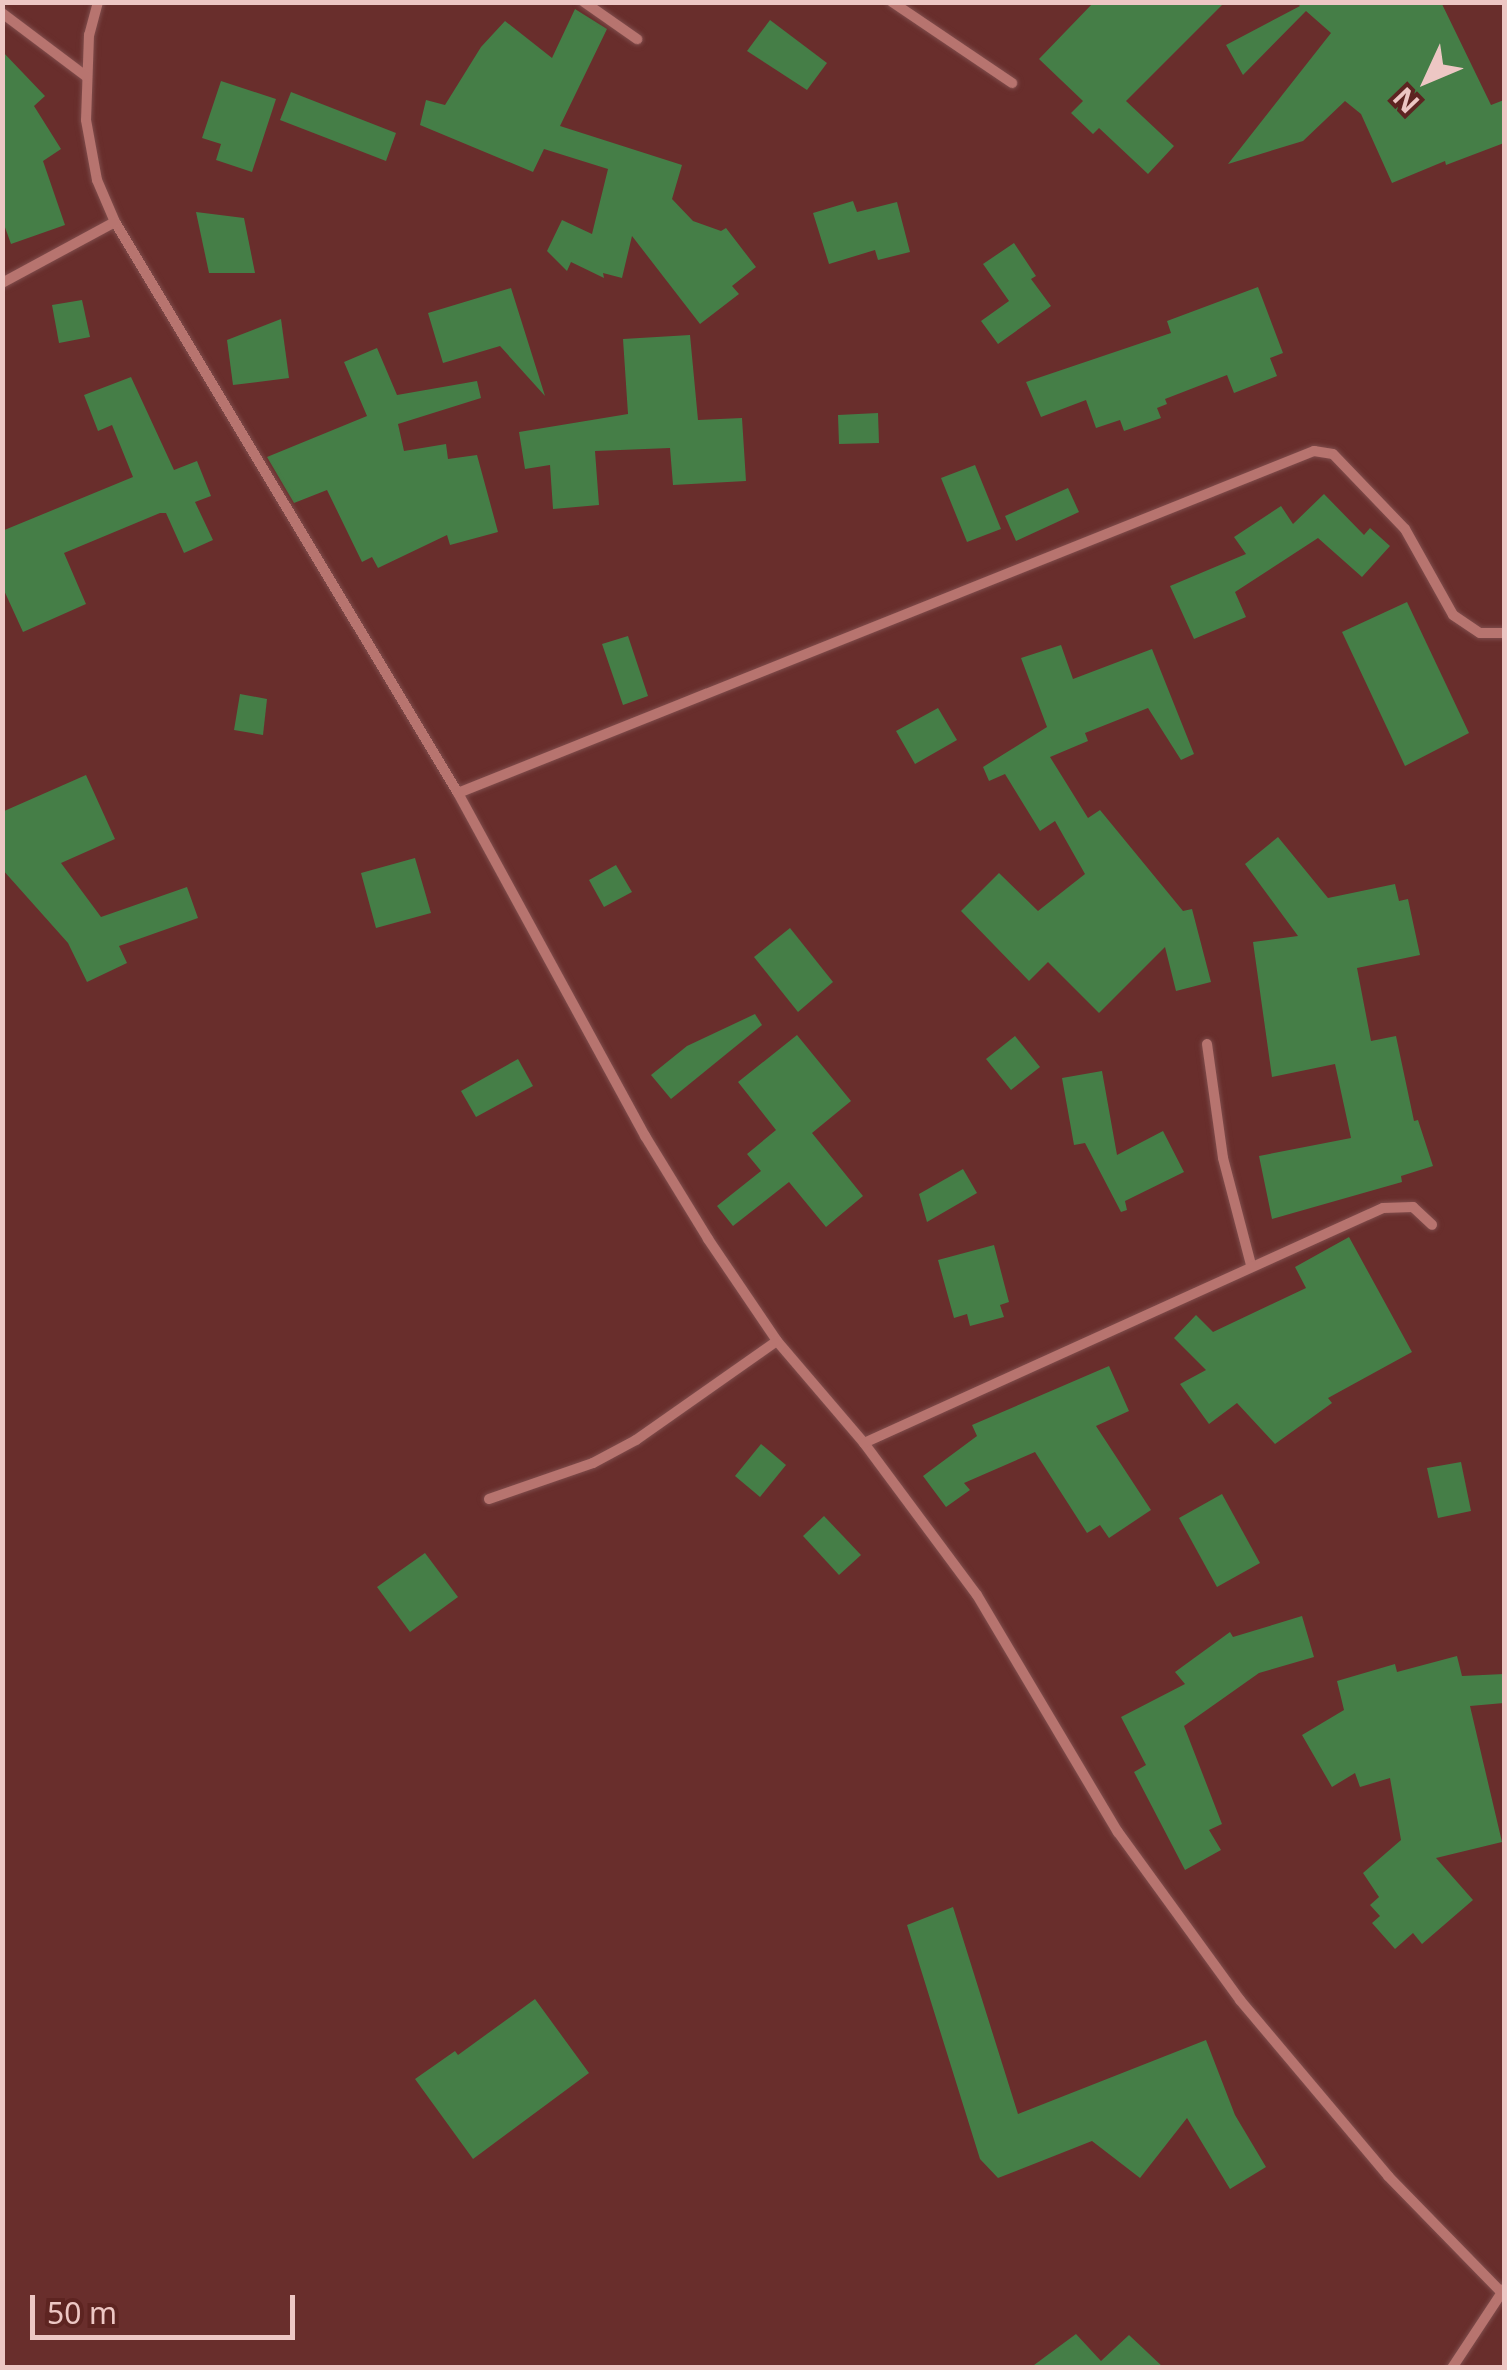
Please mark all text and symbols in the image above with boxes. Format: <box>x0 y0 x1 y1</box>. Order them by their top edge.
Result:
north arrow <box>1377 30 1477 130</box>
text: N <box>1384 79 1427 122</box>
scale bar <box>35 2275 300 2337</box>
text: 50 m <box>47 2292 117 2333</box>

